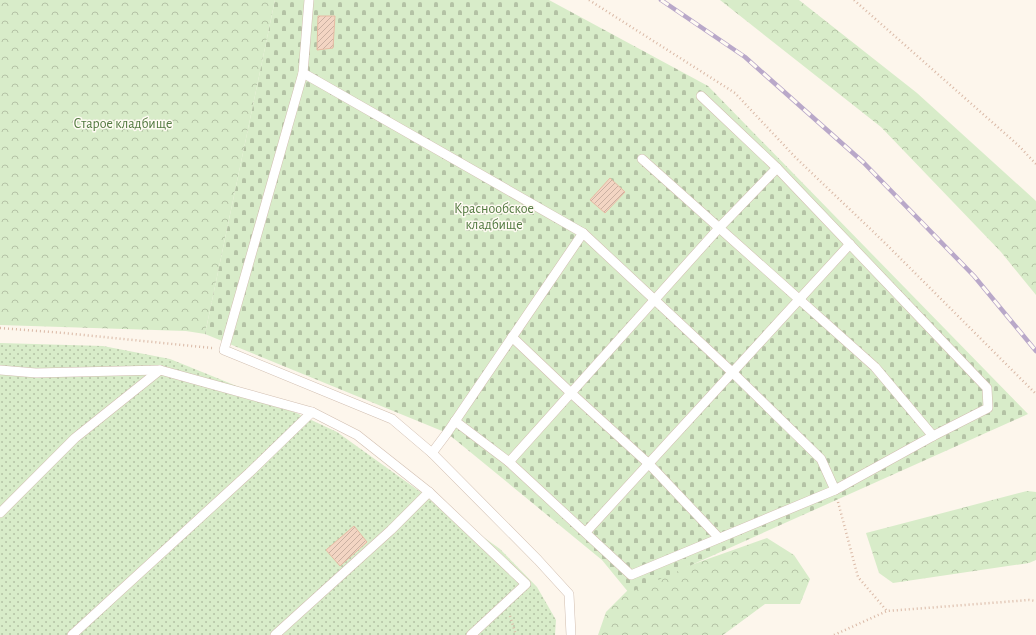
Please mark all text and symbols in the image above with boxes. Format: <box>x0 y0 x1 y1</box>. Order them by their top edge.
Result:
park label: Старое кладбище <box>74 117 172 131</box>
park label: Краснообское кладбище <box>454 202 534 232</box>

